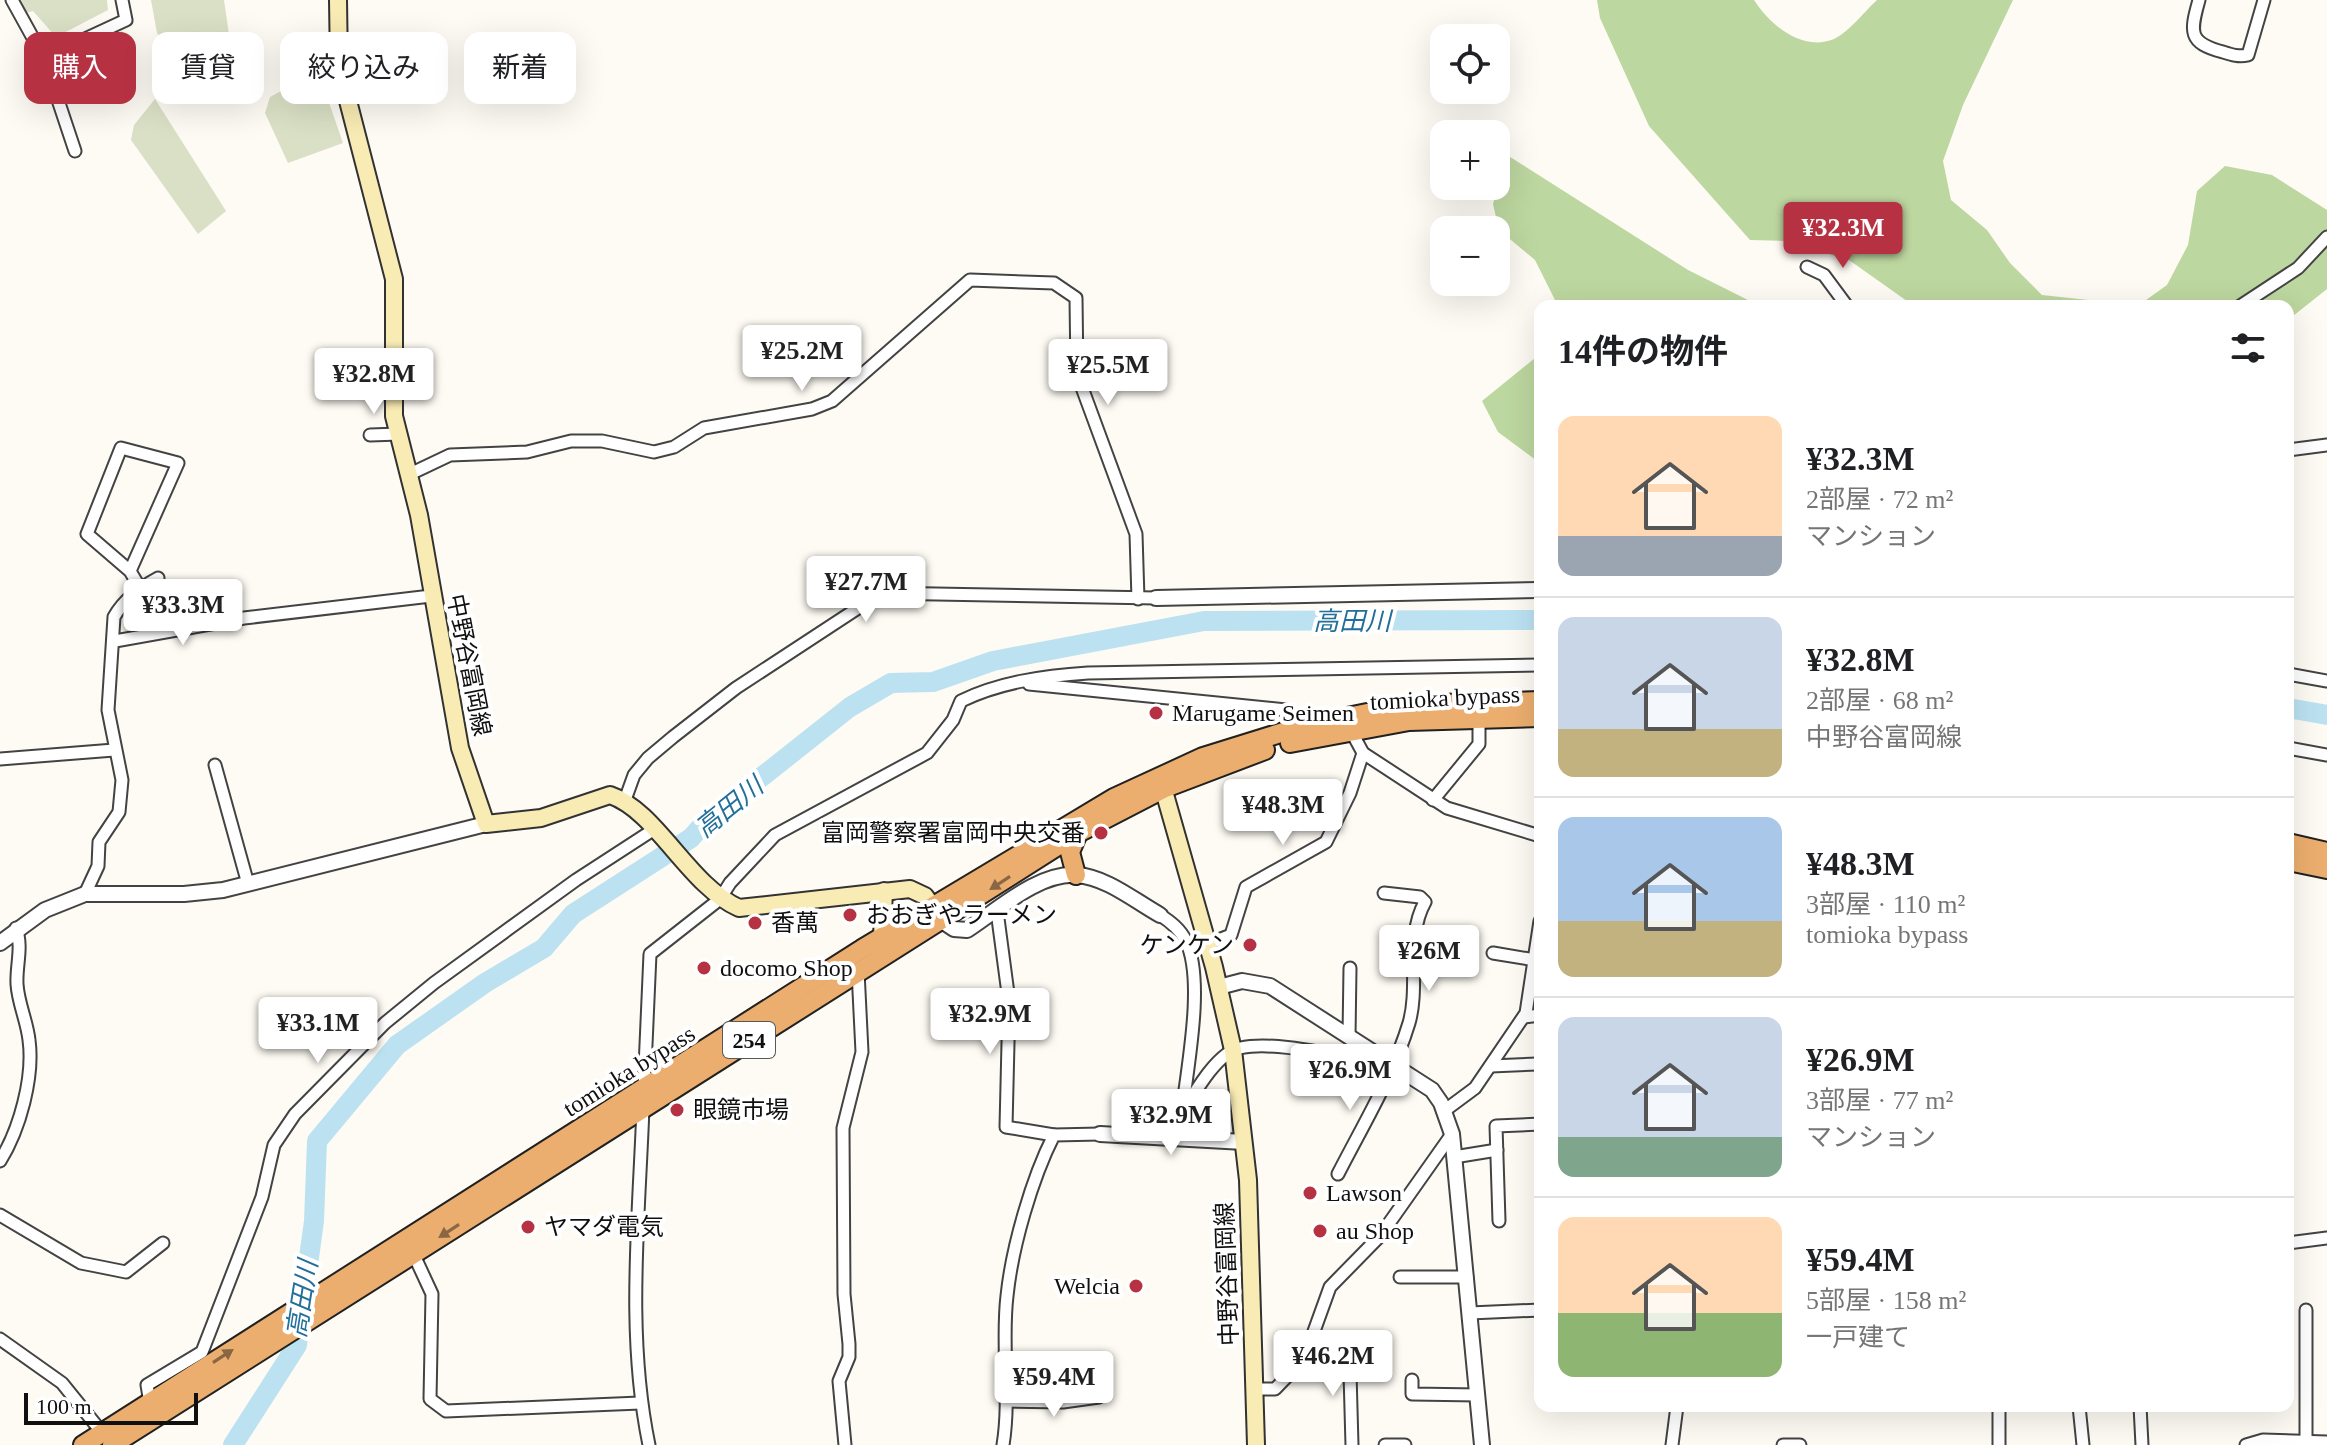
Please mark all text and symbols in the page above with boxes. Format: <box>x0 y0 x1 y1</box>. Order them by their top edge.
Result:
map controls <box>1430 24 1510 296</box>
button: locate <box>1430 24 1510 104</box>
chip: 購入 <box>24 32 136 104</box>
chip: 賃貸 <box>152 32 264 104</box>
chip: 絞り込み <box>280 32 448 104</box>
chip: 新着 <box>464 32 576 104</box>
button: + <box>1430 120 1510 200</box>
pin: ¥32.3M <box>1778 202 1908 270</box>
text: ¥32.3M <box>1801 213 1885 242</box>
button: − <box>1430 216 1510 296</box>
pin: ¥25.2M <box>737 325 867 393</box>
icon: filters <box>2226 326 2270 370</box>
text: 14件の物件 <box>1558 333 1728 370</box>
text: ¥25.2M <box>760 336 844 365</box>
pin: ¥25.5M <box>1043 339 1173 407</box>
pin: ¥32.8M <box>309 348 439 416</box>
text: ¥25.5M <box>1066 350 1150 379</box>
text: ¥32.8M <box>332 359 416 388</box>
text: ¥32.3M <box>1806 440 1915 477</box>
icon: home <box>1622 448 1718 544</box>
text: 2部屋 · 72 m² <box>1806 485 1953 514</box>
text: マンション <box>1806 522 1936 551</box>
pin: ¥27.7M <box>801 556 931 624</box>
text: ¥27.7M <box>824 567 908 596</box>
pin: ¥33.3M <box>118 579 248 647</box>
text: ¥33.3M <box>141 590 225 619</box>
street label: 中野谷富岡線 <box>443 592 495 738</box>
water label: 高田川 <box>1313 607 1394 636</box>
text: ¥32.8M <box>1806 641 1915 678</box>
icon: home <box>1622 649 1718 745</box>
street label: tomioka bypass <box>1369 681 1521 715</box>
text: 2部屋 · 68 m² <box>1806 686 1953 715</box>
place label: Marugame Seimen <box>1172 700 1354 726</box>
marker: Marugame Seimen <box>1147 704 1165 722</box>
text: 中野谷富岡線 <box>1806 723 1962 752</box>
water label: 高田川 <box>690 770 771 843</box>
pin: ¥48.3M <box>1218 779 1348 847</box>
text: ¥48.3M <box>1241 790 1325 819</box>
place label: 富岡警察署富岡中央交番 <box>821 820 1085 846</box>
marker: 富岡警察署富岡中央交番 <box>1092 824 1110 842</box>
text: ¥48.3M <box>1806 845 1915 882</box>
icon: home <box>1622 849 1718 945</box>
one-way arrow <box>990 875 1011 890</box>
text: 3部屋 · 110 m² <box>1806 890 1965 919</box>
place label: おおぎやラーメン <box>866 902 1057 928</box>
marker: おおぎやラーメン <box>841 906 859 924</box>
place label: 香萬 <box>771 910 819 936</box>
marker: 香萬 <box>746 914 764 932</box>
text: tomioka bypass <box>1806 920 1969 949</box>
pin: ¥26M <box>1382 925 1476 993</box>
place label: ケンケン <box>1139 932 1234 958</box>
marker: ケンケン <box>1241 936 1259 954</box>
text: ¥26M <box>1397 936 1461 965</box>
place label: docomo Shop <box>720 955 853 981</box>
marker: docomo Shop <box>695 959 713 977</box>
pin: ¥32.9M <box>925 988 1055 1056</box>
pin: ¥33.1M <box>253 997 383 1065</box>
text: ¥32.9M <box>948 999 1032 1028</box>
text: ¥33.1M <box>276 1008 360 1037</box>
street label: tomioka bypass <box>559 1020 699 1122</box>
road number: 254 <box>723 1022 775 1058</box>
text: ¥26.9M <box>1806 1041 1915 1078</box>
pin: ¥26.9M <box>1285 1044 1415 1112</box>
icon: home <box>1622 1049 1718 1145</box>
text: ¥26.9M <box>1308 1055 1392 1084</box>
text: 3部屋 · 77 m² <box>1806 1086 1953 1115</box>
pin: ¥32.9M <box>1106 1089 1236 1157</box>
place label: 眼鏡市場 <box>693 1097 789 1123</box>
text: ¥32.9M <box>1129 1100 1213 1129</box>
marker: 眼鏡市場 <box>668 1101 686 1119</box>
text: マンション <box>1806 1123 1936 1152</box>
place label: Lawson <box>1326 1180 1402 1206</box>
marker: Lawson <box>1301 1184 1319 1202</box>
street label: 中野谷富岡線 <box>1211 1202 1243 1346</box>
place label: ヤマダ電気 <box>544 1214 664 1240</box>
marker: ヤマダ電気 <box>519 1218 537 1236</box>
place label: au Shop <box>1336 1218 1414 1244</box>
marker: au Shop <box>1311 1222 1329 1240</box>
one-way arrow <box>438 1223 460 1237</box>
text: ¥59.4M <box>1806 1241 1915 1278</box>
icon: home <box>1622 1249 1718 1345</box>
water label: 高田川 <box>282 1255 323 1340</box>
place label: Welcia <box>1054 1273 1120 1299</box>
marker: Welcia <box>1127 1277 1145 1295</box>
text: 5部屋 · 158 m² <box>1806 1286 1966 1315</box>
text: 一戸建て <box>1806 1323 1910 1352</box>
pin: ¥46.2M <box>1268 1330 1398 1398</box>
text: ¥46.2M <box>1291 1341 1375 1370</box>
one-way arrow <box>213 1349 234 1364</box>
pin: ¥59.4M <box>989 1351 1119 1419</box>
text: ¥59.4M <box>1012 1362 1096 1391</box>
scale bar <box>24 1389 198 1425</box>
text: 100 m <box>36 1394 92 1419</box>

